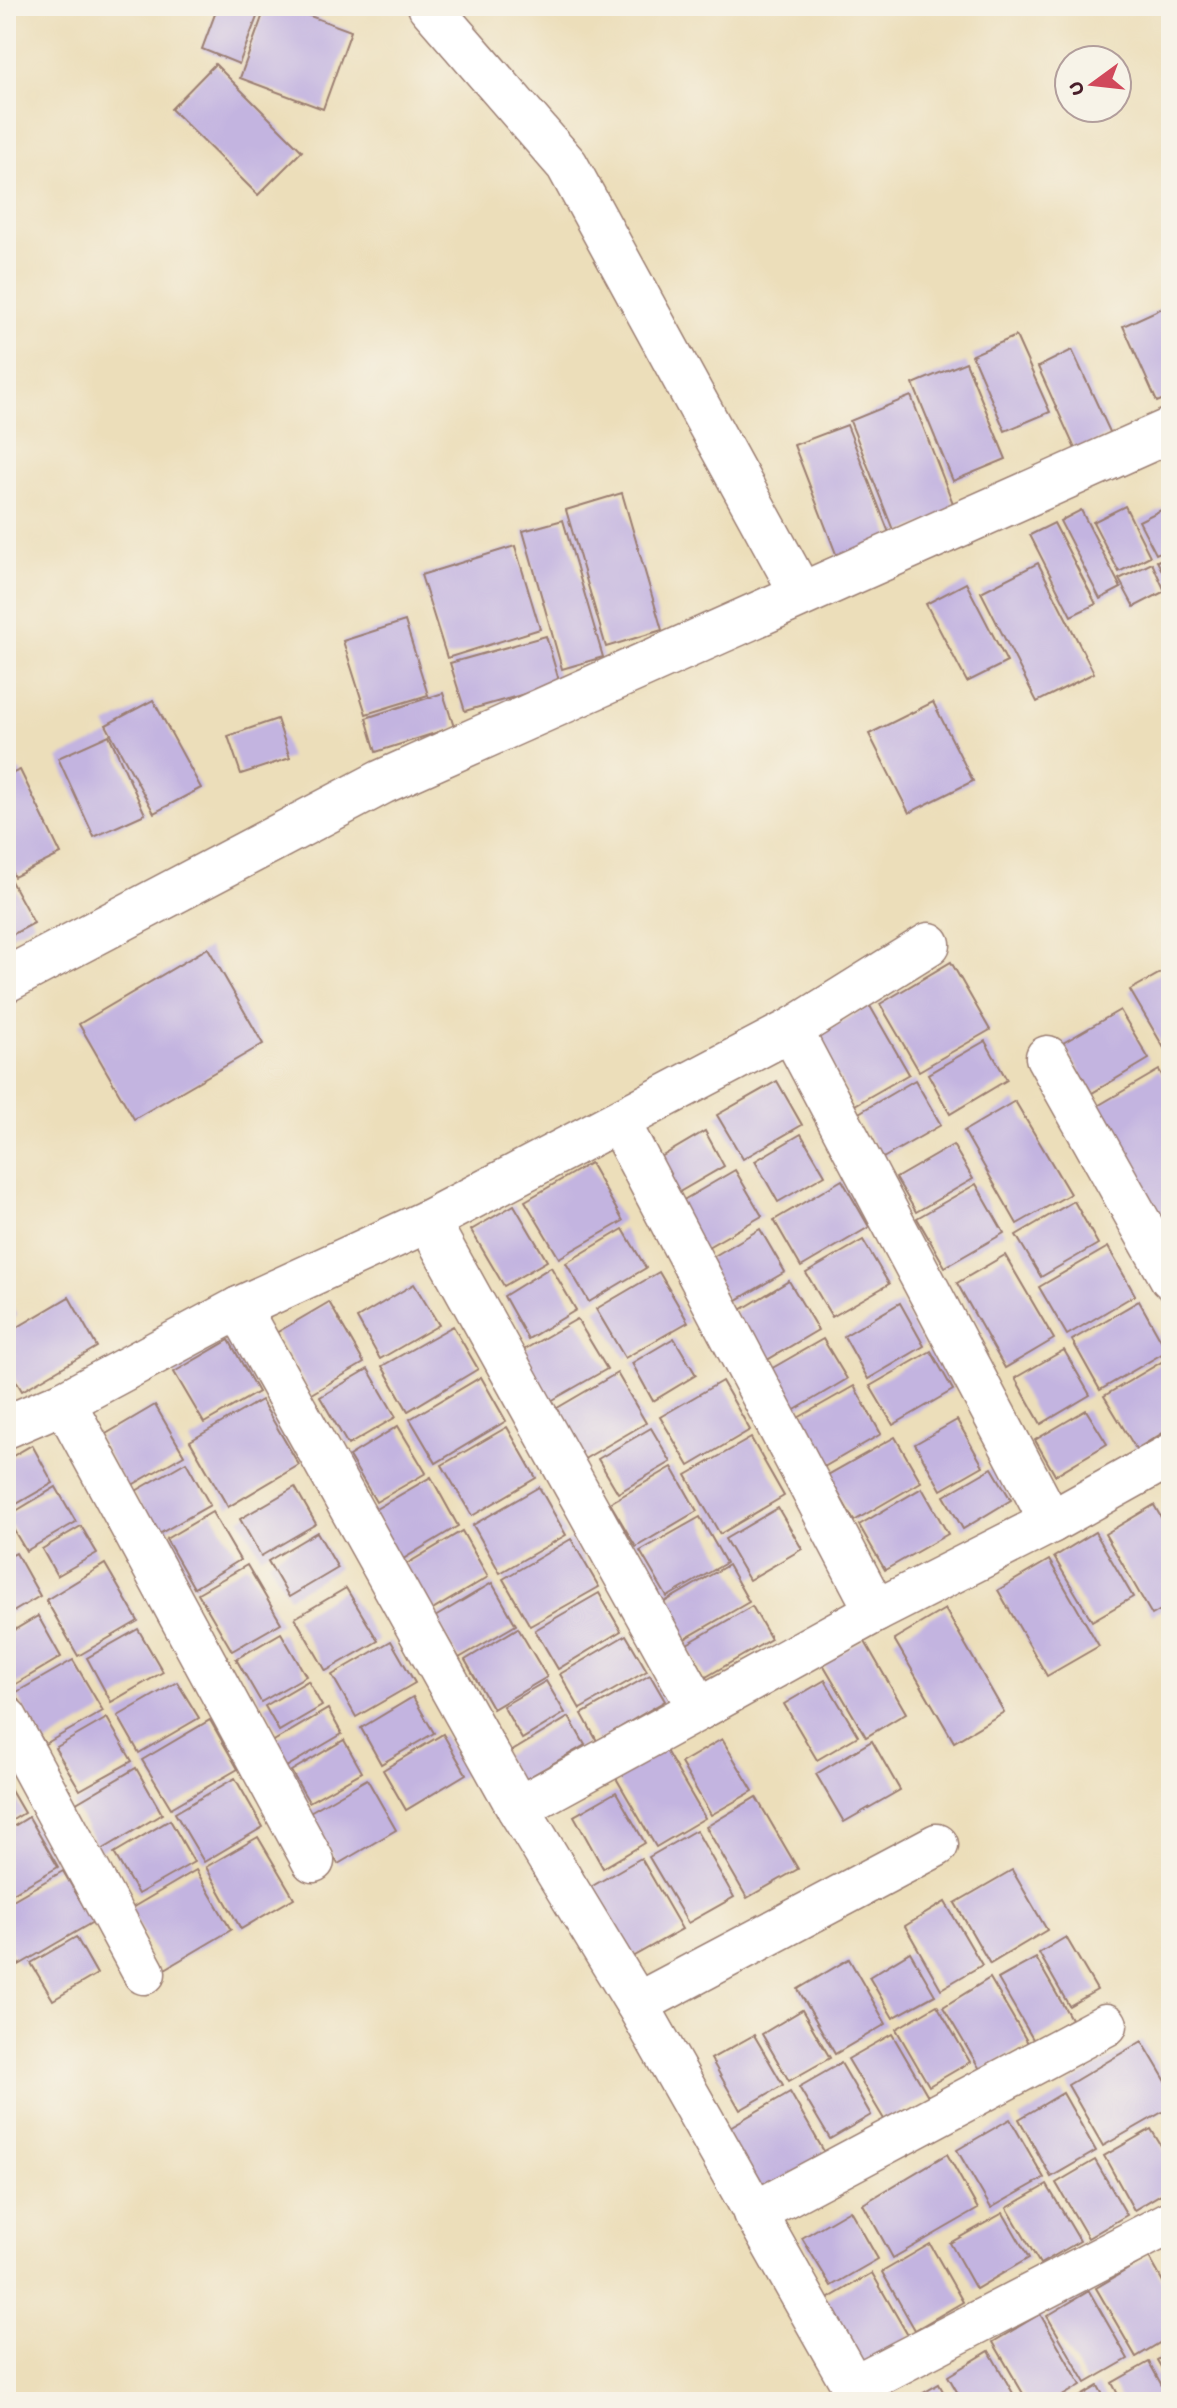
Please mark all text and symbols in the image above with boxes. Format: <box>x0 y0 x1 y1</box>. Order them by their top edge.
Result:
north arrow <box>1053 44 1133 124</box>
text: U <box>1063 78 1092 98</box>

